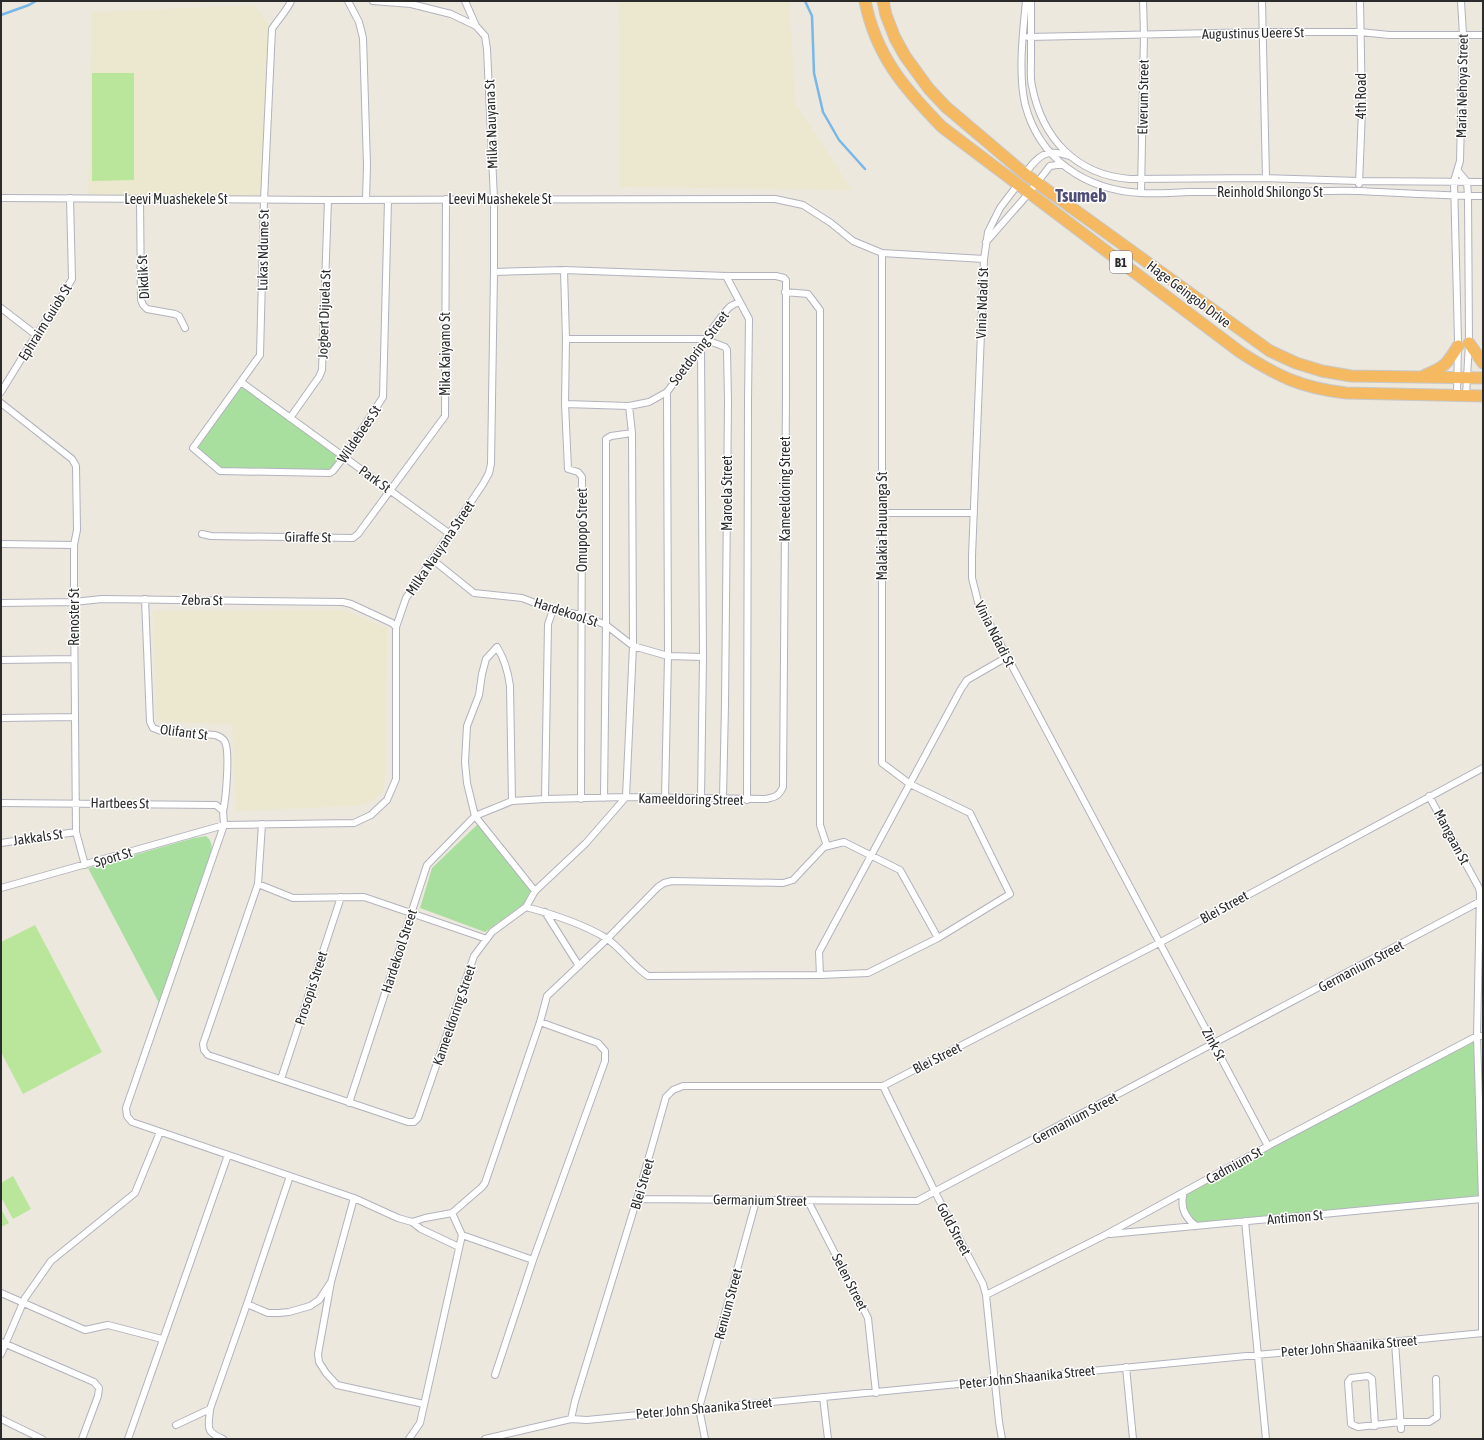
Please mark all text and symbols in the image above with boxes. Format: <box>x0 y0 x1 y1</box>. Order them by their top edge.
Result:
street label: Augustinus Ueere St <box>1202 24 1304 42</box>
street label: Maria Nehoya Street <box>1453 34 1471 138</box>
street label: Elverum Street <box>1134 59 1152 135</box>
street label: 4th Road <box>1353 73 1369 119</box>
street label: Milka Nauyana St <box>481 79 501 169</box>
street label: Reinhold Shilongo St <box>1217 184 1323 200</box>
district label: Tsumeb <box>1055 185 1107 206</box>
street label: Leevi Muashekele St <box>124 191 228 207</box>
street label: Leevi Muashekele St <box>448 191 552 207</box>
street label: Lukas Ndume St <box>254 209 272 291</box>
road number: B1 <box>1110 251 1132 273</box>
street label: Dikdik St <box>134 254 152 300</box>
street label: Hage Geingob Drive <box>1144 257 1234 331</box>
street label: Vinia Ndadi St <box>973 267 991 339</box>
street label: Jogbert Dijuela St <box>314 269 334 359</box>
street label: Ephraim Guiob St <box>15 281 75 363</box>
street label: Soetdoring Street <box>666 308 732 388</box>
street label: Mika Kaiyamo St <box>437 312 453 396</box>
street label: Wildebees St <box>334 402 384 466</box>
street label: Kameeldoring Street <box>777 436 793 542</box>
street label: Maroela Street <box>719 455 735 531</box>
street label: Park St <box>356 462 394 496</box>
street label: Malakia Hauuanga St <box>874 471 890 581</box>
street label: Omupopo Street <box>574 488 590 572</box>
street label: Milka Nauyana Street <box>402 498 478 598</box>
street label: Giraffe St <box>284 529 332 545</box>
street label: Renoster St <box>66 588 82 646</box>
street label: Zebra St <box>181 592 223 608</box>
street label: Hardekool St <box>532 594 600 630</box>
street label: Vinia Ndadi St <box>972 598 1018 670</box>
street label: Olifant St <box>159 721 209 743</box>
street label: Kameeldoring Street <box>638 790 744 808</box>
street label: Hartbees St <box>91 794 149 812</box>
street label: Mangaan St <box>1431 807 1473 867</box>
street label: Jakkals St <box>12 826 64 848</box>
street label: Sport St <box>92 844 134 870</box>
street label: Blei Street <box>1197 887 1251 927</box>
street label: Hardekool Street <box>378 907 420 995</box>
street label: Germanium Street <box>1316 937 1406 995</box>
street label: Prosopis Street <box>292 949 330 1027</box>
street label: Kameeldoring Street <box>429 963 479 1067</box>
street label: Zink St <box>1199 1025 1229 1063</box>
street label: Blei Street <box>910 1039 964 1077</box>
street label: Germanium Street <box>1030 1089 1120 1147</box>
street label: Cadmium St <box>1203 1143 1265 1187</box>
street label: Blei Street <box>627 1157 657 1211</box>
street label: Germanium Street <box>713 1191 807 1209</box>
street label: Gold Street <box>934 1200 974 1258</box>
street label: Antimon St <box>1266 1207 1324 1227</box>
street label: Selen Street <box>829 1251 871 1313</box>
street label: Renium Street <box>711 1267 745 1341</box>
street label: Peter John Shaanika Street <box>1280 1332 1418 1360</box>
street label: Peter John Shaanika Street <box>958 1362 1096 1392</box>
street label: Peter John Shaanika Street <box>635 1394 773 1422</box>

